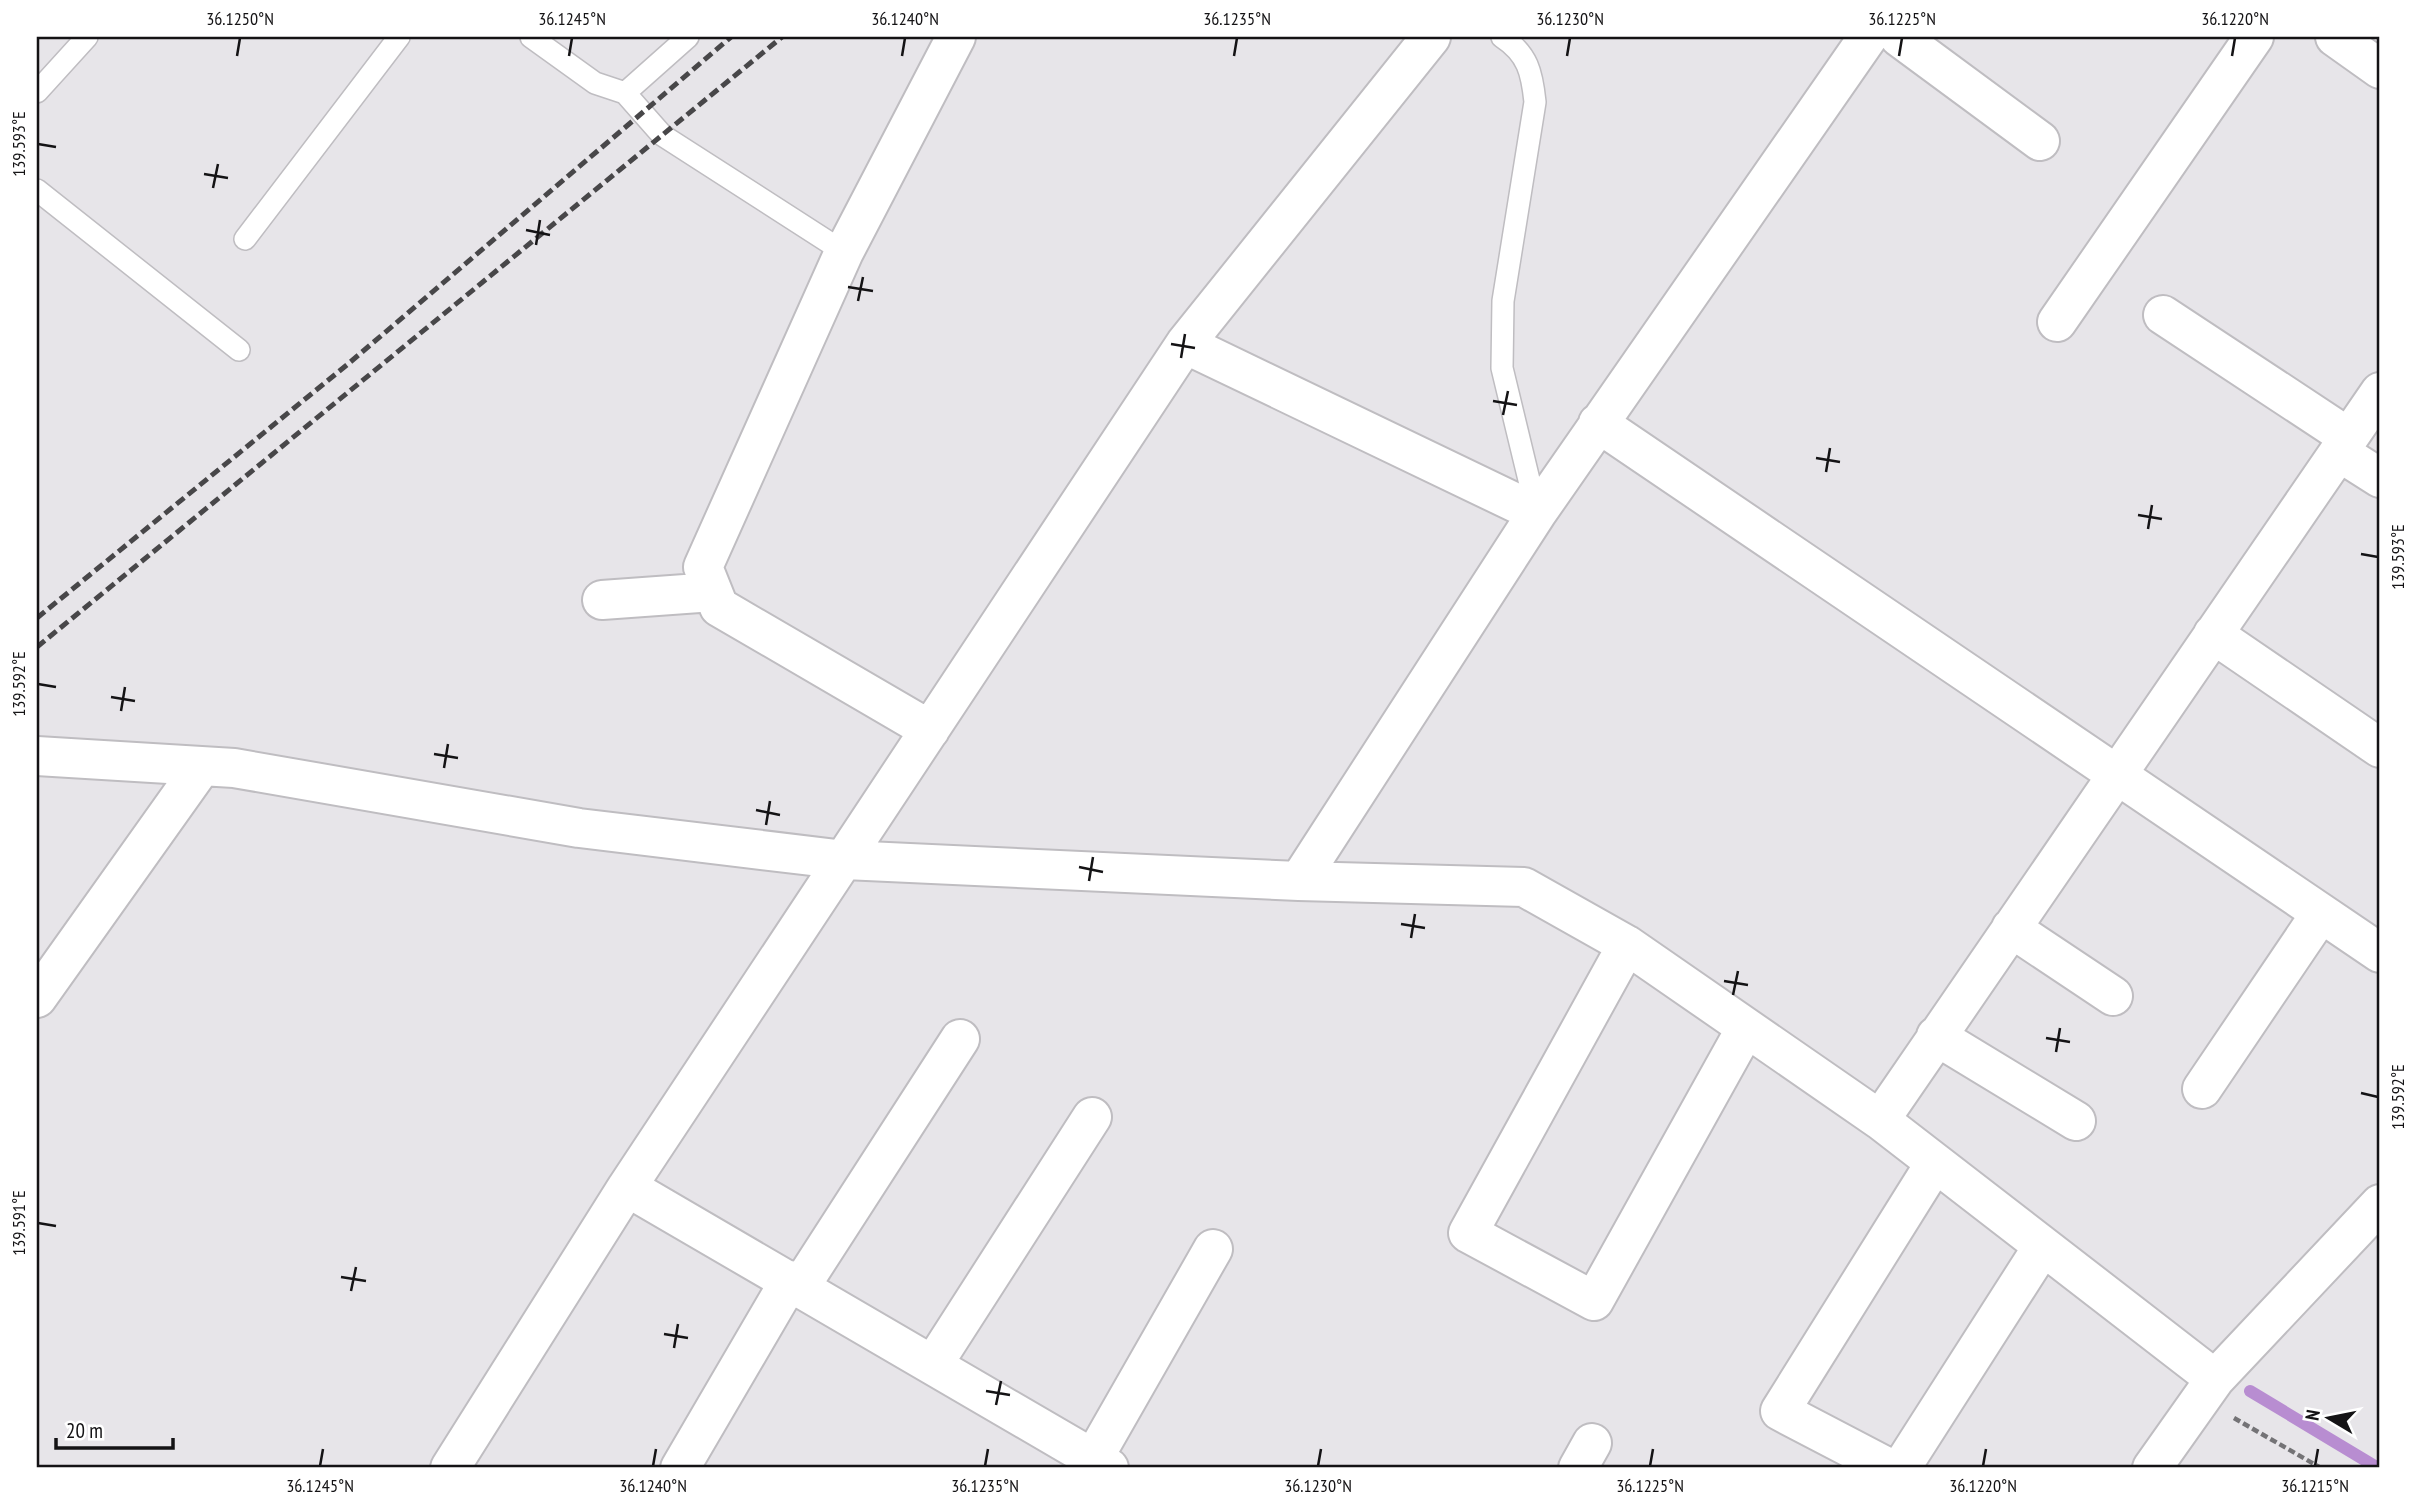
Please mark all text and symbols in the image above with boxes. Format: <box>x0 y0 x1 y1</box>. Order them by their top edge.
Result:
text: 36.1250°N <box>206 7 274 30</box>
text: 36.1245°N <box>538 7 606 30</box>
text: 36.1240°N <box>871 7 939 30</box>
text: 36.1235°N <box>1203 7 1271 30</box>
text: 36.1230°N <box>1536 7 1604 30</box>
text: 36.1225°N <box>1868 7 1936 30</box>
text: 36.1220°N <box>2201 7 2269 30</box>
text: 139.593°E <box>7 111 30 177</box>
text: 139.593°E <box>2386 524 2409 590</box>
text: 139.592°E <box>7 651 30 717</box>
text: 139.592°E <box>2386 1064 2409 1130</box>
text: 139.591°E <box>7 1190 30 1256</box>
north arrow <box>2294 1382 2364 1452</box>
scale bar <box>56 1407 173 1451</box>
text: N <box>2300 1408 2325 1422</box>
text: 20 m <box>66 1417 103 1444</box>
text: 36.1245°N <box>286 1474 354 1497</box>
text: 36.1240°N <box>619 1474 687 1497</box>
text: 36.1235°N <box>951 1474 1019 1497</box>
text: 36.1230°N <box>1284 1474 1352 1497</box>
text: 36.1225°N <box>1616 1474 1684 1497</box>
text: 36.1220°N <box>1949 1474 2017 1497</box>
text: 36.1215°N <box>2281 1474 2349 1497</box>

